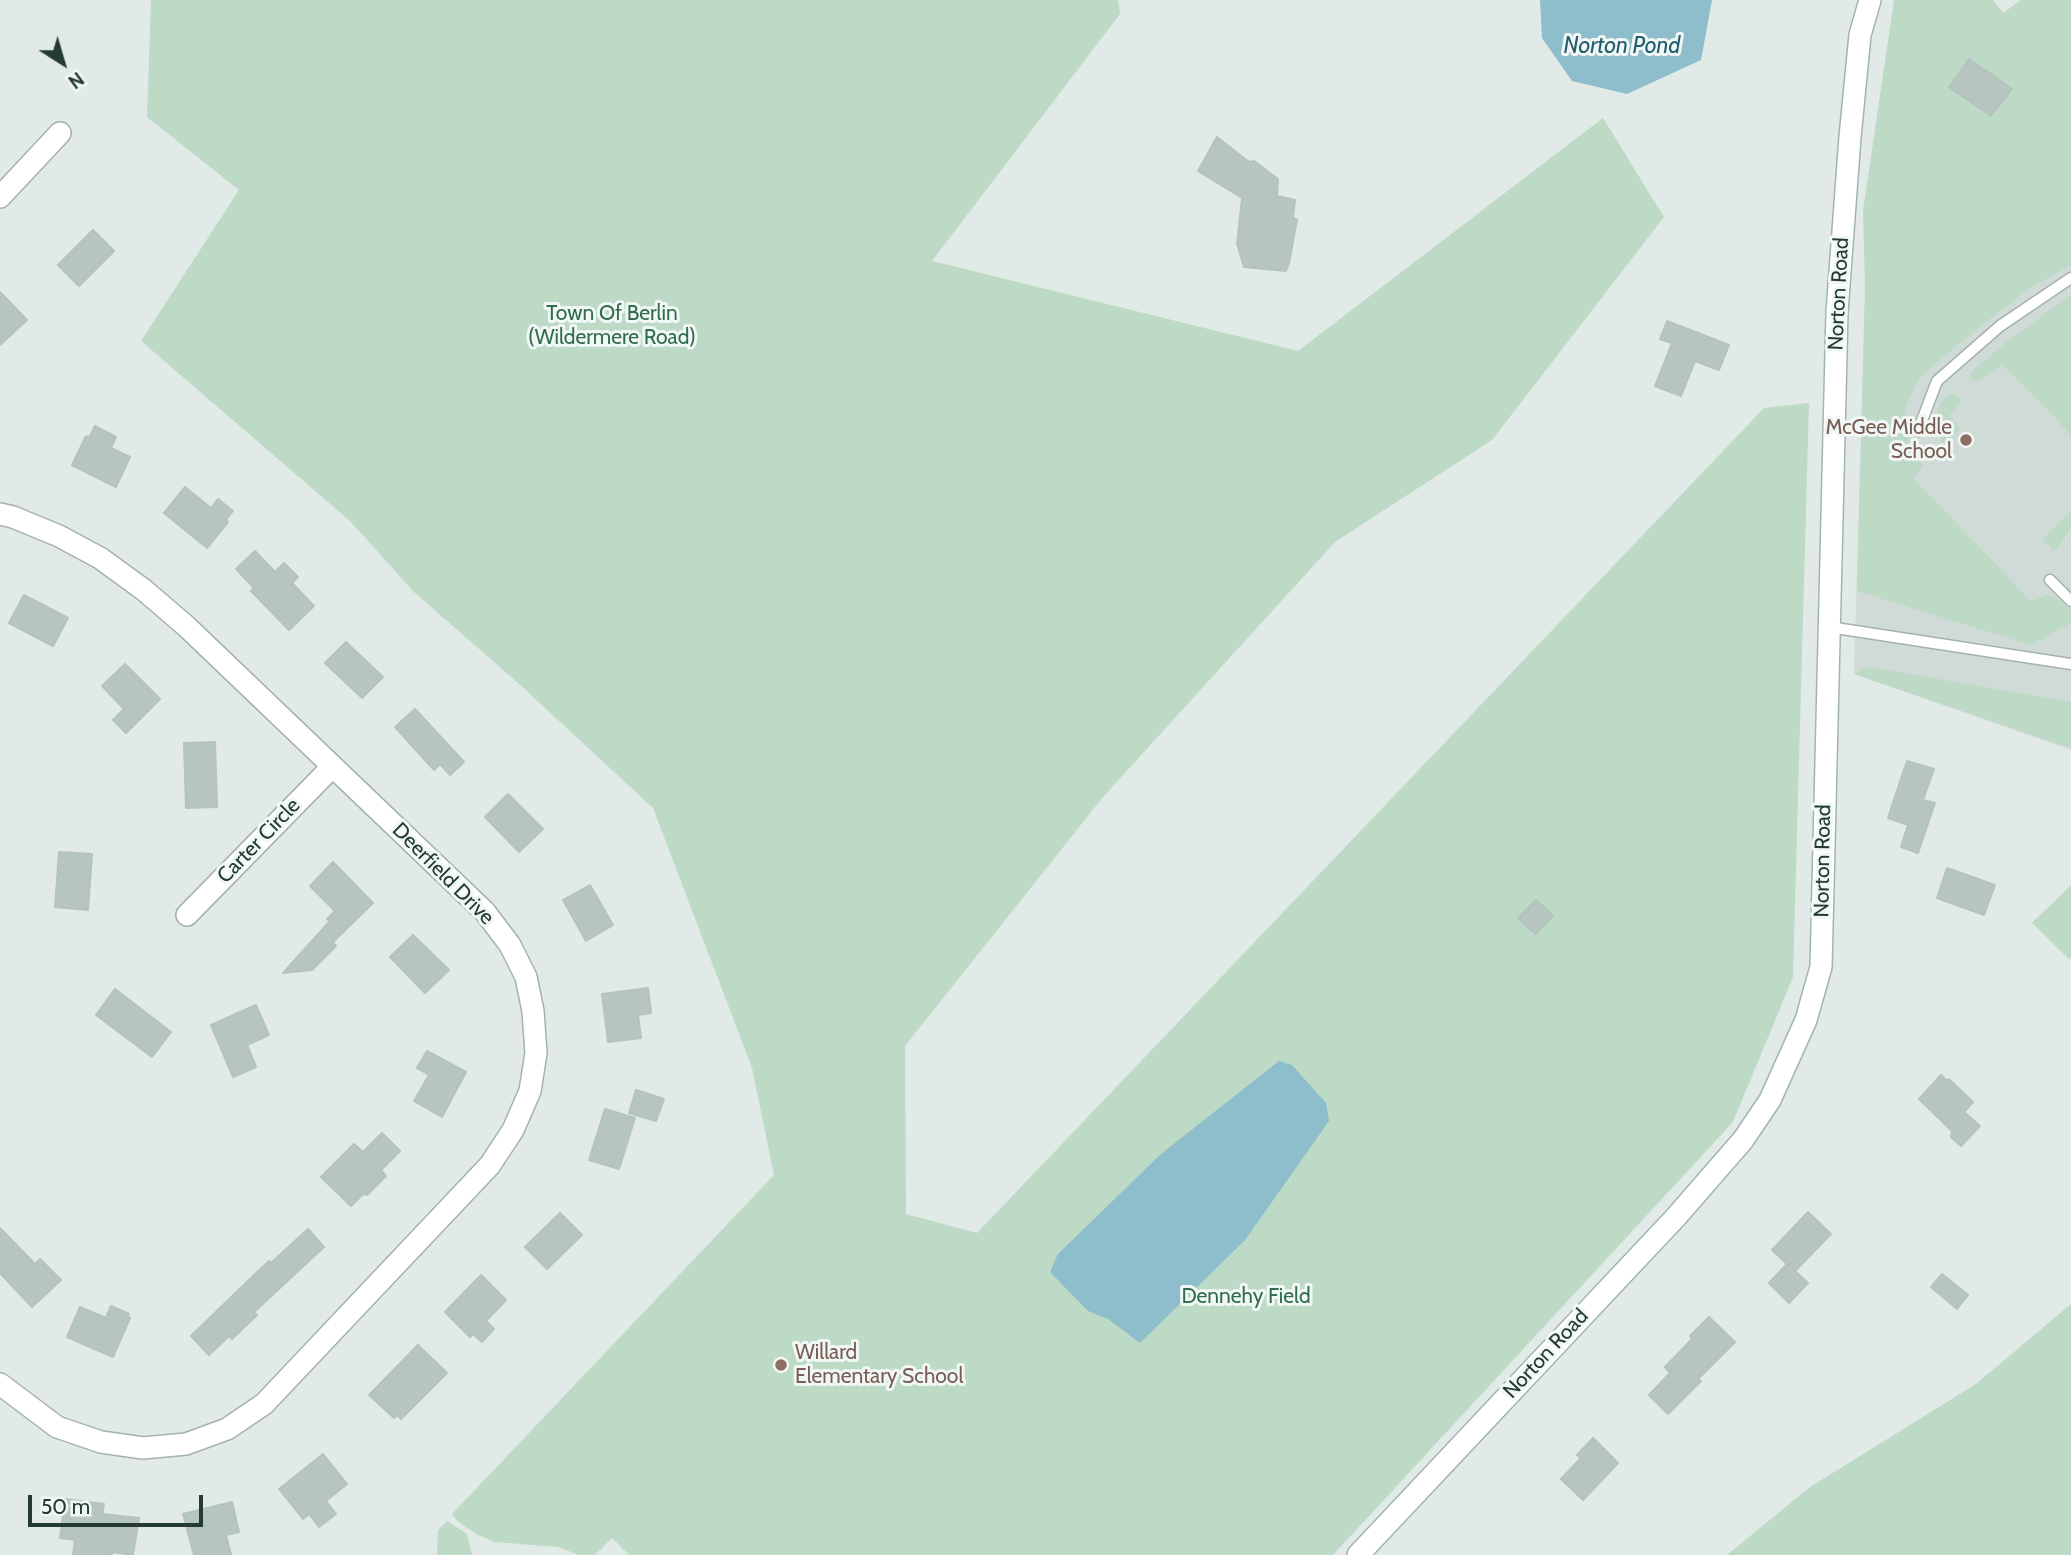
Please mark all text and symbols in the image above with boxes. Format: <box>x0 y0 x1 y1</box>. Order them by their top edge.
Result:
north arrow <box>28 28 98 98</box>
water label: Norton Pond <box>1564 32 1680 60</box>
text: N <box>64 67 88 93</box>
street label: Norton Road <box>1823 237 1855 351</box>
park label: Town Of Berlin (Wildermere Road) <box>528 301 696 351</box>
place label: McGee Middle School <box>1825 415 1952 465</box>
marker: McGee Middle School <box>1958 432 1974 448</box>
street label: Carter Circle <box>212 793 306 889</box>
street label: Norton Road <box>1809 804 1837 918</box>
street label: Deerfield Drive <box>387 818 499 930</box>
park label: Dennehy Field <box>1181 1284 1311 1310</box>
street label: Norton Road <box>1498 1304 1594 1404</box>
place label: Willard Elementary School <box>795 1340 963 1390</box>
marker: Willard Elementary School <box>773 1357 789 1373</box>
scale bar <box>32 1482 206 1526</box>
text: 50 m <box>41 1494 90 1519</box>

